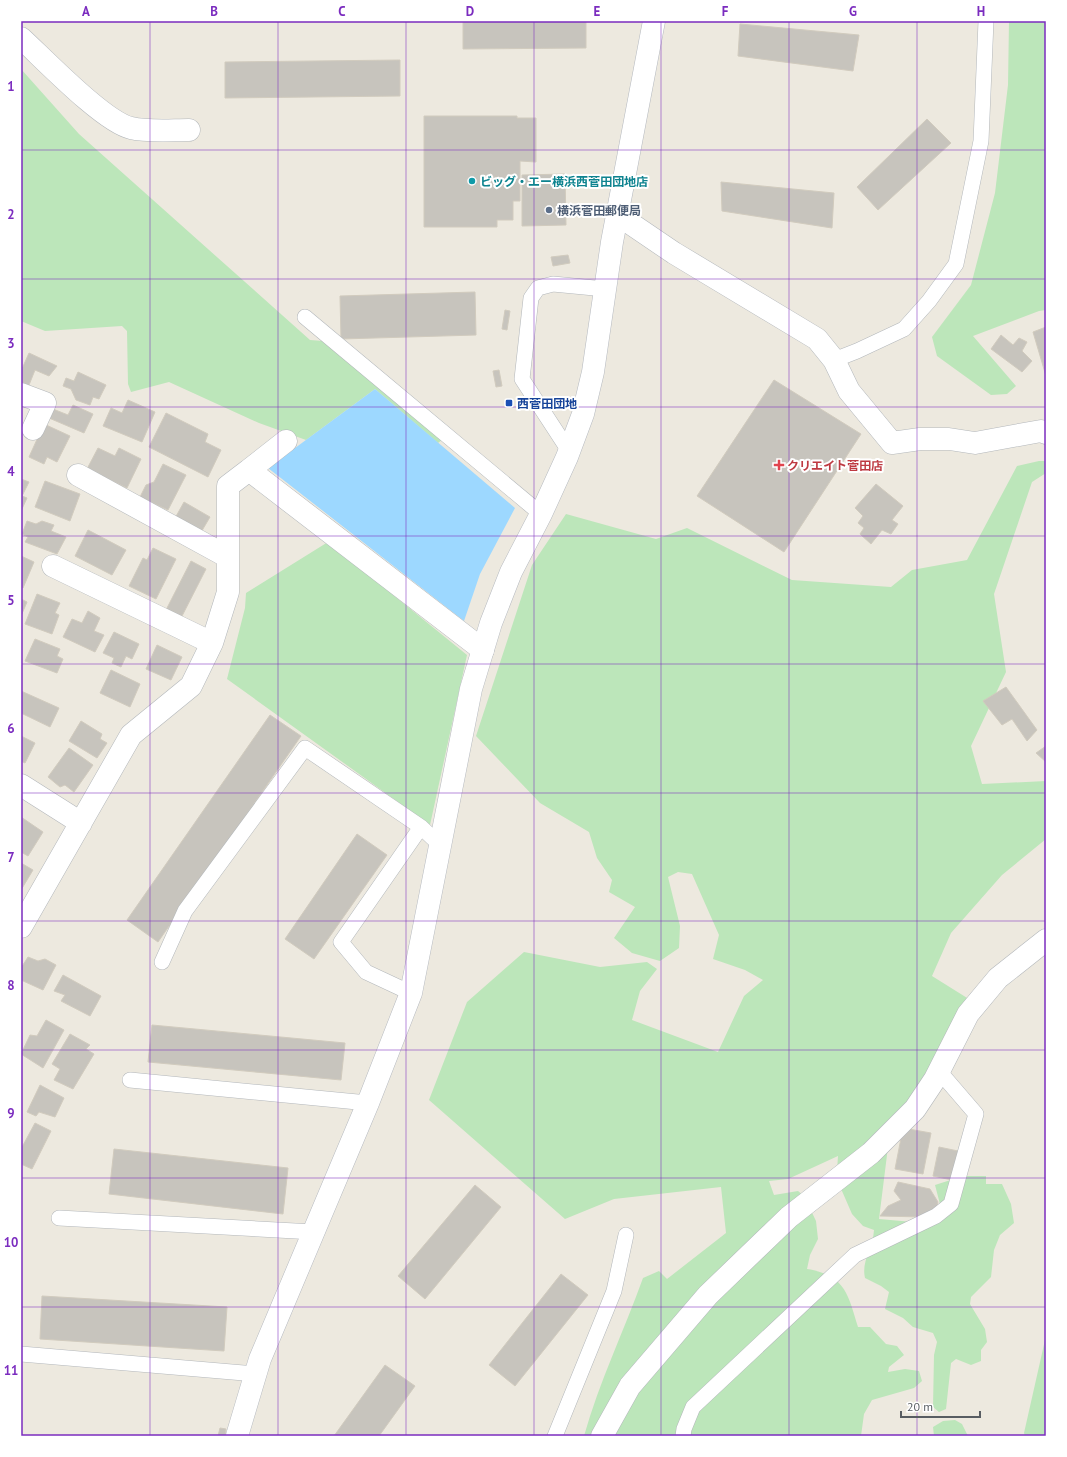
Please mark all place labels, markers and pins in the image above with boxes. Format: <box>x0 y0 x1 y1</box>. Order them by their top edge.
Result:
place label: ビッグ・エー横浜西菅田団地店 <box>480 174 648 189</box>
marker: ビッグ・エー横浜西菅田団地店 <box>467 176 477 186</box>
place label: 横浜菅田郵便局 <box>557 203 641 218</box>
marker: 横浜菅田郵便局 <box>544 205 554 215</box>
place label: 西菅田団地 <box>517 396 577 411</box>
marker: 西菅田団地 <box>504 398 514 408</box>
place label: クリエイト菅田店 <box>787 458 883 473</box>
marker: クリエイト菅田店 <box>774 460 784 470</box>

